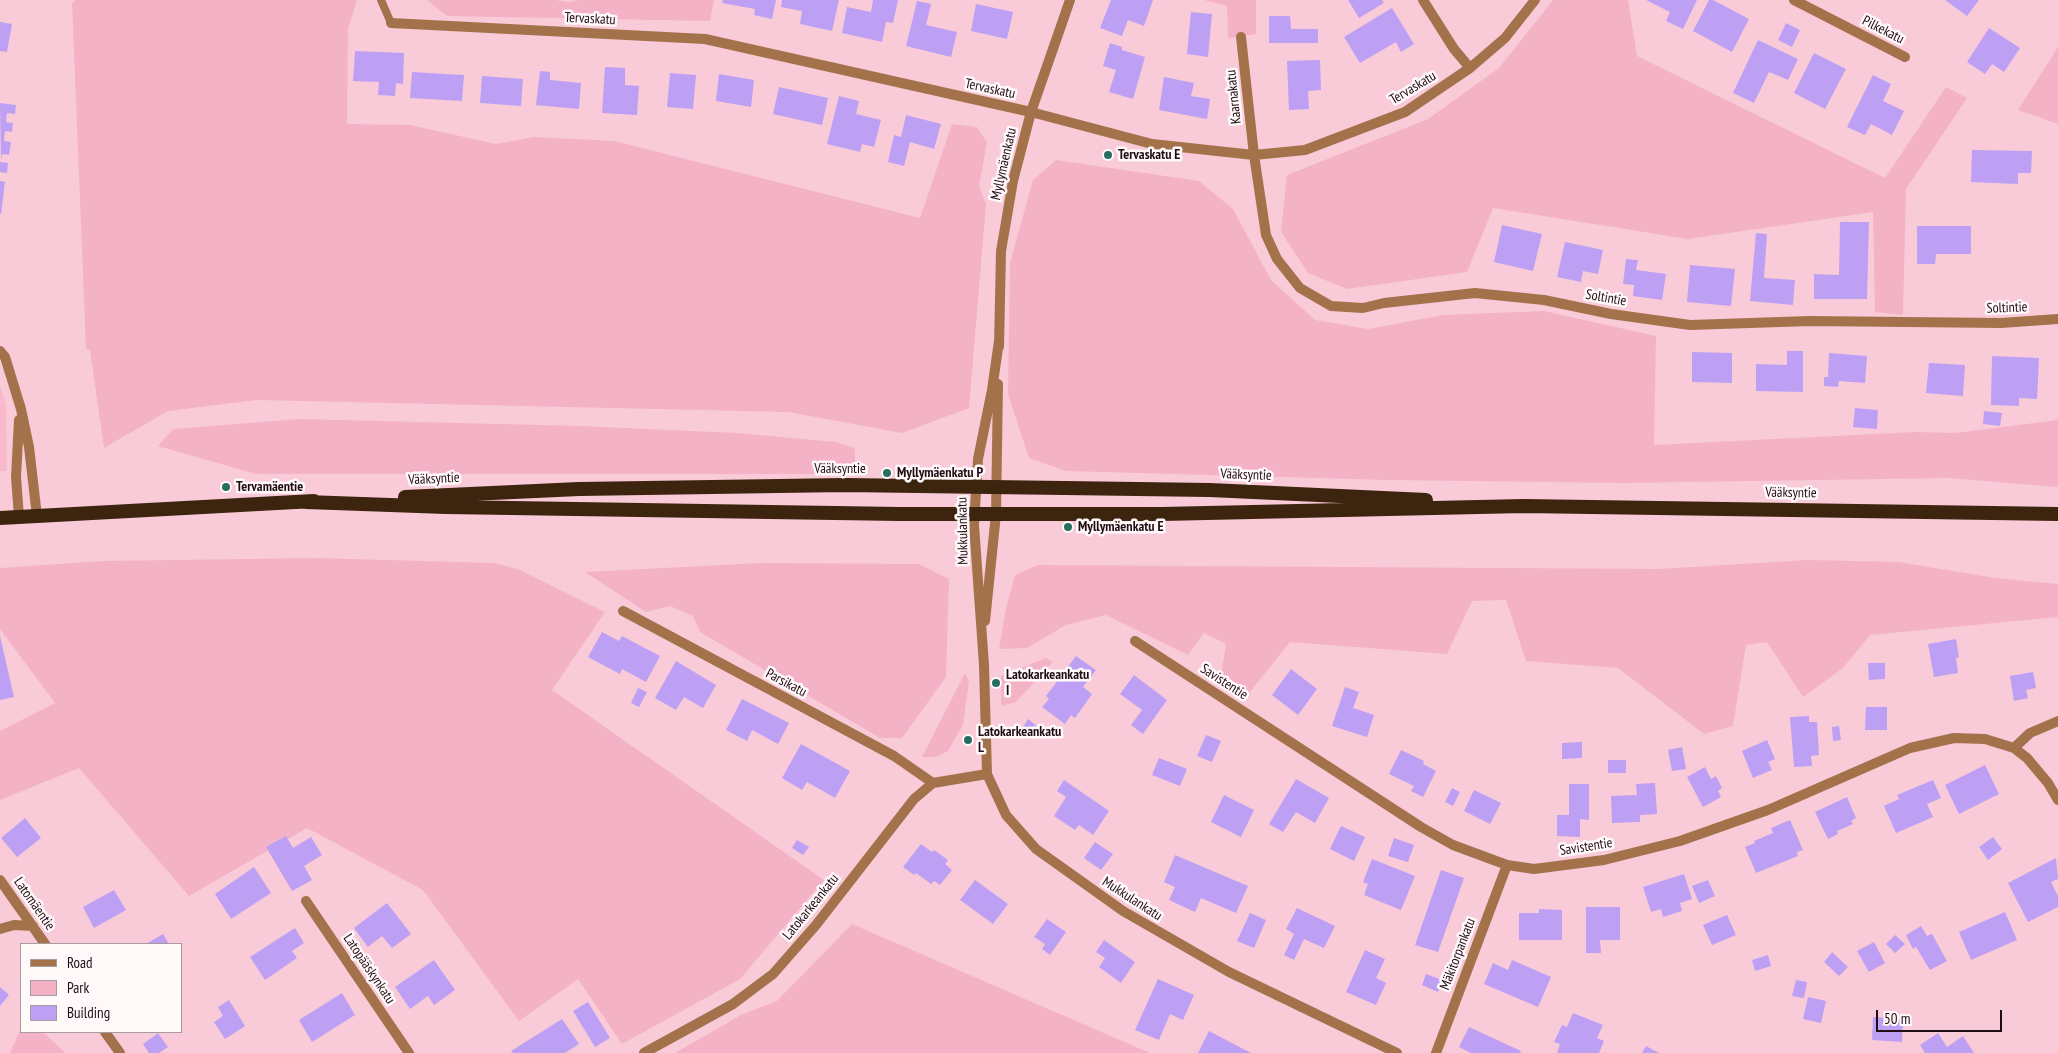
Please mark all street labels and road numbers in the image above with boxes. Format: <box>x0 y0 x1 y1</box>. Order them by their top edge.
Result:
street label: Tervaskatu <box>564 9 616 29</box>
street label: Pilkekatu <box>1859 12 1907 48</box>
street label: Tervaskatu <box>1387 68 1439 108</box>
street label: Kaarnakatu <box>1223 69 1245 125</box>
street label: Tervaskatu <box>963 75 1017 103</box>
street label: Myllymäenkatu <box>988 126 1020 202</box>
street label: Soltintie <box>1584 286 1628 310</box>
street label: Soltintie <box>1986 299 2028 317</box>
street label: Vääksyntie <box>814 461 866 477</box>
street label: Vääksyntie <box>1220 466 1272 484</box>
street label: Vääksyntie <box>408 469 460 489</box>
street label: Vääksyntie <box>1765 484 1817 502</box>
street label: Mukkulankatu <box>954 497 972 565</box>
street label: Savistentie <box>1197 660 1251 704</box>
street label: Parsikatu <box>763 665 809 701</box>
street label: Savistentie <box>1558 835 1614 859</box>
street label: Latokarkeankatu <box>779 871 843 943</box>
street label: Mukkulankatu <box>1099 873 1165 925</box>
street label: Latomäentie <box>10 874 58 934</box>
street label: Mäkitorpankatu <box>1437 916 1479 992</box>
street label: Latopääskynkatu <box>339 931 399 1007</box>

